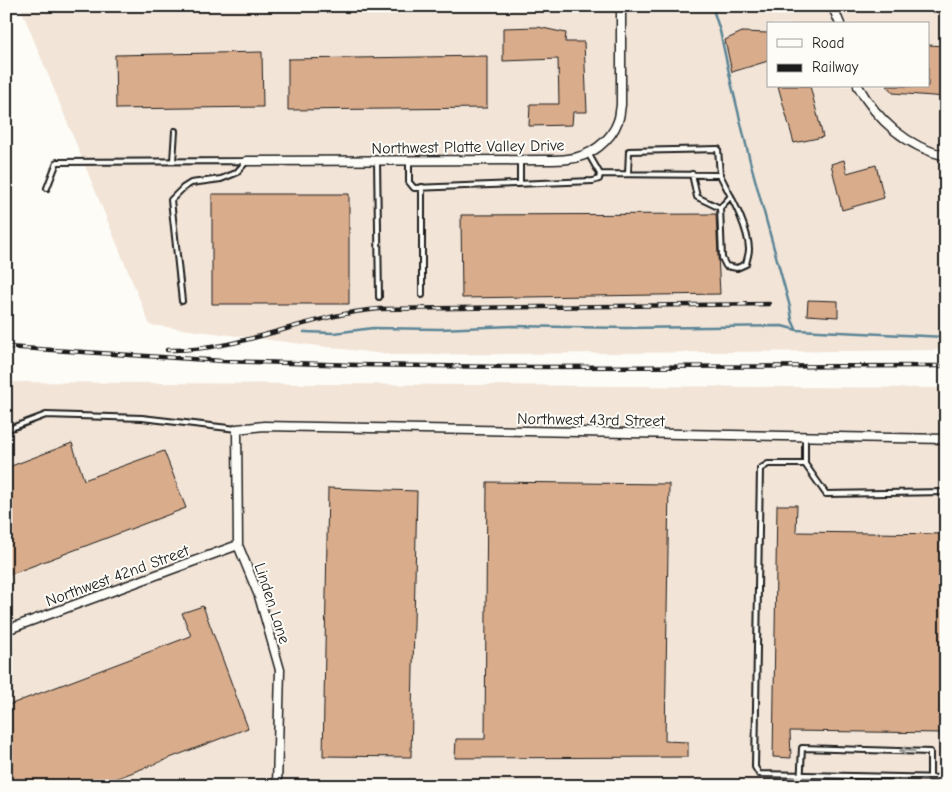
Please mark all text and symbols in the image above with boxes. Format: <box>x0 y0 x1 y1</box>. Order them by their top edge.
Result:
legend <box>767 22 930 88</box>
text: Road <box>812 34 844 52</box>
text: Railway <box>812 58 859 76</box>
street label: Northwest Platte Valley Drive <box>371 136 565 158</box>
street label: Northwest 43rd Street <box>517 410 666 430</box>
street label: Northwest 42nd Street <box>43 541 192 610</box>
street label: Linden Lane <box>251 561 294 646</box>
one-way arrow <box>900 747 916 756</box>

